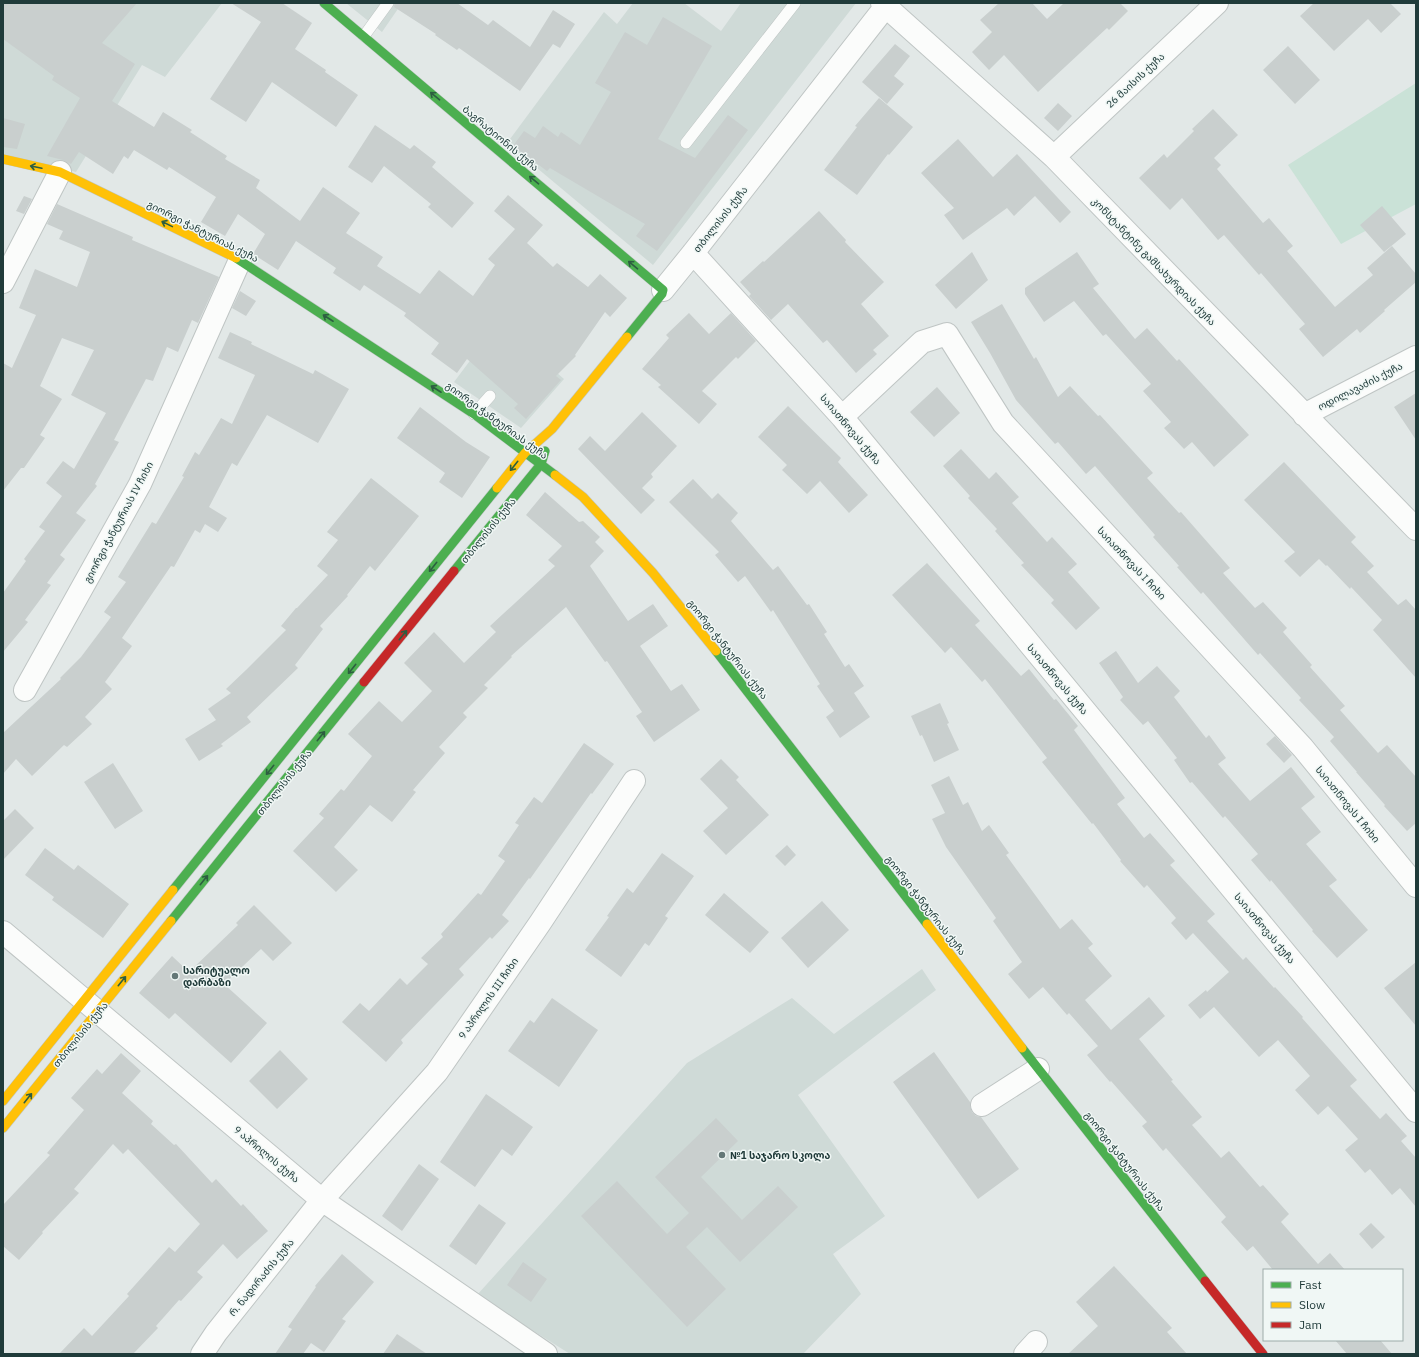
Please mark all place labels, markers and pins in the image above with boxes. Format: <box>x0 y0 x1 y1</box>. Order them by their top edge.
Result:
place label: სარიტუალო დარბაზი <box>183 964 250 989</box>
marker: სარიტუალო დარბაზი <box>170 971 180 981</box>
place label: №1 საჯარო სკოლა <box>730 1149 830 1162</box>
marker: №1 საჯარო სკოლა <box>717 1150 727 1160</box>

